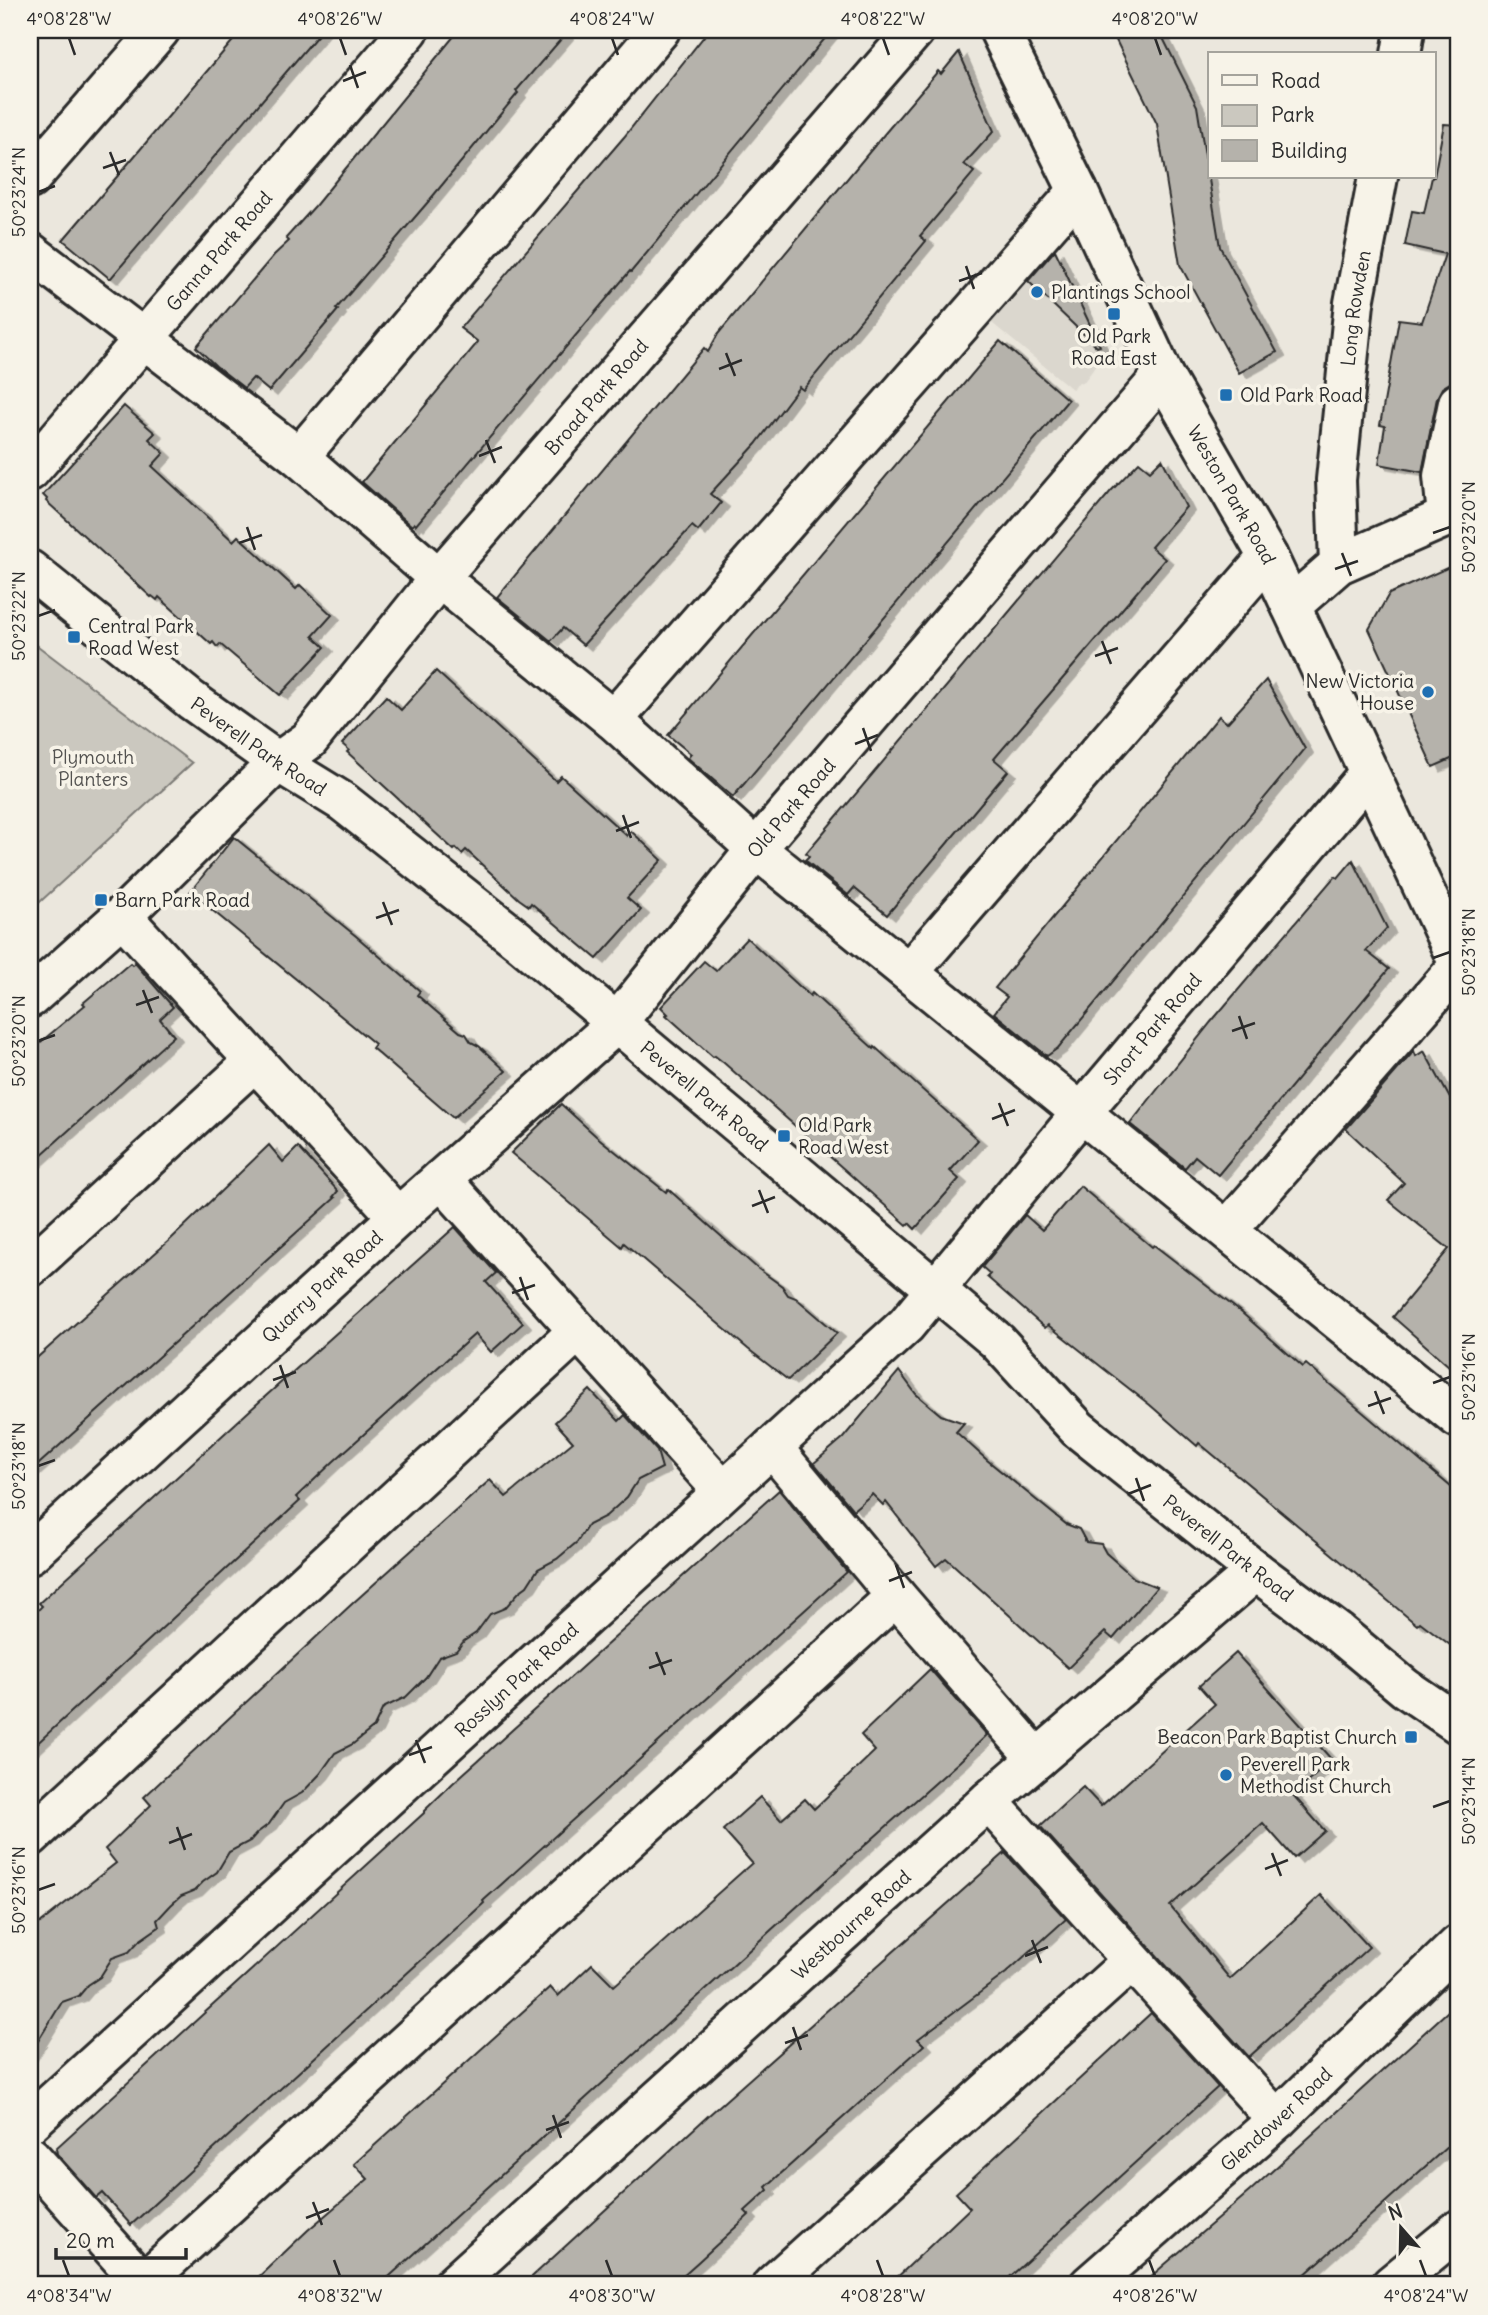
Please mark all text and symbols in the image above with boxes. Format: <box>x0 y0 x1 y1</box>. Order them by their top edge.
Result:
text: 4°08'28"W <box>27 7 111 30</box>
text: 4°08'26"W <box>298 7 382 30</box>
text: 4°08'24"W <box>570 7 654 30</box>
text: 4°08'22"W <box>841 7 925 30</box>
text: 4°08'20"W <box>1112 7 1198 30</box>
legend <box>1208 52 1436 178</box>
text: Road <box>1271 67 1320 94</box>
text: Park <box>1271 101 1314 128</box>
text: Building <box>1271 137 1347 164</box>
text: 50°23'24"N <box>7 147 30 237</box>
street label: Ganna Park Road <box>161 186 277 316</box>
street label: Long Rowden <box>1336 248 1376 367</box>
place label: Plantings School <box>1051 280 1191 304</box>
marker: Plantings School <box>1029 284 1045 300</box>
marker: Old Park Road East <box>1106 306 1122 322</box>
place label: Old Park Road East <box>1071 324 1157 370</box>
street label: Broad Park Road <box>539 334 653 460</box>
place label: Old Park Road <box>1240 383 1363 407</box>
marker: Old Park Road <box>1218 387 1234 403</box>
street label: Weston Park Road <box>1182 421 1281 568</box>
text: 50°23'20"N <box>1457 481 1480 573</box>
text: 50°23'22"N <box>7 571 30 661</box>
place label: Central Park Road West <box>88 614 194 660</box>
marker: Central Park Road West <box>66 629 82 645</box>
place label: New Victoria House <box>1306 669 1414 715</box>
marker: New Victoria House <box>1420 684 1436 700</box>
street label: Peverell Park Road <box>186 692 331 801</box>
park label: Plymouth Planters <box>52 745 134 791</box>
street label: Old Park Road <box>742 754 840 863</box>
place label: Barn Park Road <box>115 888 250 912</box>
marker: Barn Park Road <box>93 892 109 908</box>
text: 50°23'18"N <box>1457 908 1480 996</box>
street label: Short Park Road <box>1098 968 1206 1090</box>
text: 50°23'20"N <box>7 995 30 1087</box>
street label: Peverell Park Road <box>636 1036 773 1156</box>
place label: Old Park Road West <box>798 1113 889 1159</box>
marker: Old Park Road West <box>776 1128 792 1144</box>
street label: Quarry Park Road <box>257 1225 387 1348</box>
text: 50°23'16"N <box>1457 1333 1480 1421</box>
text: 50°23'18"N <box>7 1422 30 1510</box>
street label: Peverell Park Road <box>1158 1490 1298 1607</box>
street label: Rosslyn Park Road <box>450 1617 583 1742</box>
place label: Beacon Park Baptist Church <box>1157 1725 1397 1749</box>
marker: Beacon Park Baptist Church <box>1403 1729 1419 1745</box>
place label: Peverell Park Methodist Church <box>1240 1752 1391 1798</box>
text: 50°23'14"N <box>1457 1757 1480 1845</box>
marker: Peverell Park Methodist Church <box>1218 1767 1234 1783</box>
text: 50°23'16"N <box>7 1846 30 1934</box>
street label: Westbourne Road <box>787 1865 916 1985</box>
street label: Glendower Road <box>1215 2062 1337 2176</box>
north arrow <box>1366 2192 1436 2262</box>
text: N <box>1385 2199 1405 2226</box>
scale bar <box>56 2217 186 2261</box>
text: 20 m <box>66 2227 115 2254</box>
text: 4°08'34"W <box>26 2284 112 2307</box>
text: 4°08'32"W <box>298 2284 382 2307</box>
text: 4°08'30"W <box>569 2284 655 2307</box>
text: 4°08'28"W <box>841 2284 925 2307</box>
text: 4°08'26"W <box>1113 2284 1197 2307</box>
text: 4°08'24"W <box>1384 2284 1468 2307</box>

